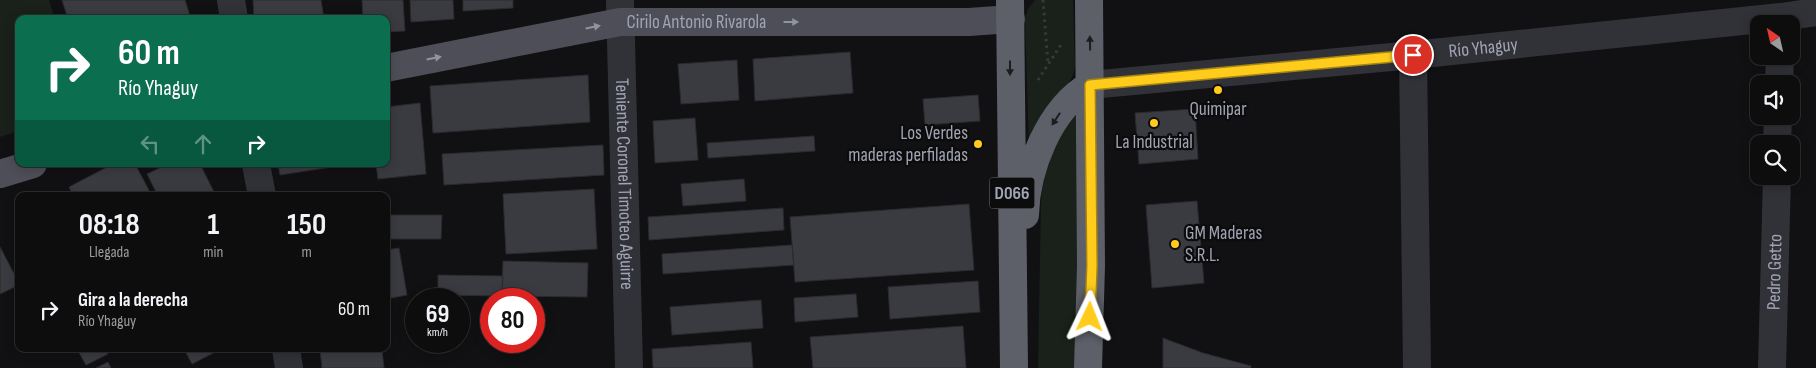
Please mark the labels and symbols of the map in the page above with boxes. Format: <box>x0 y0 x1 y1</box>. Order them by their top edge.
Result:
street label: Cirilo Antonio Rivarola <box>627 11 766 34</box>
north arrow <box>1750 15 1800 65</box>
one-way arrow <box>784 18 800 26</box>
one-way arrow <box>586 23 601 31</box>
street label: Río Yhaguy <box>1448 33 1520 63</box>
one-way arrow <box>1086 34 1094 50</box>
pin <box>1392 34 1434 76</box>
one-way arrow <box>426 54 442 62</box>
one-way arrow <box>1006 60 1014 76</box>
street label: Teniente Coronel Timoteo Aguirre <box>610 78 639 290</box>
marker: Quimipar <box>1212 84 1224 96</box>
place label: Quimipar <box>1189 98 1247 121</box>
one-way arrow <box>1051 112 1060 125</box>
marker: La Industrial <box>1148 117 1160 129</box>
place label: Los Verdes maderas perfiladas <box>848 122 968 167</box>
place label: La Industrial <box>1115 131 1193 154</box>
marker: Los Verdes maderas perfiladas <box>972 138 984 150</box>
road number: D066 <box>990 178 1034 208</box>
place label: GM Maderas S.R.L. <box>1185 222 1262 267</box>
street label: Pedro Getto <box>1762 234 1787 310</box>
marker: GM Maderas S.R.L. <box>1169 238 1181 250</box>
speed limit sign: 80 <box>480 288 545 353</box>
position arrow <box>1063 290 1115 342</box>

